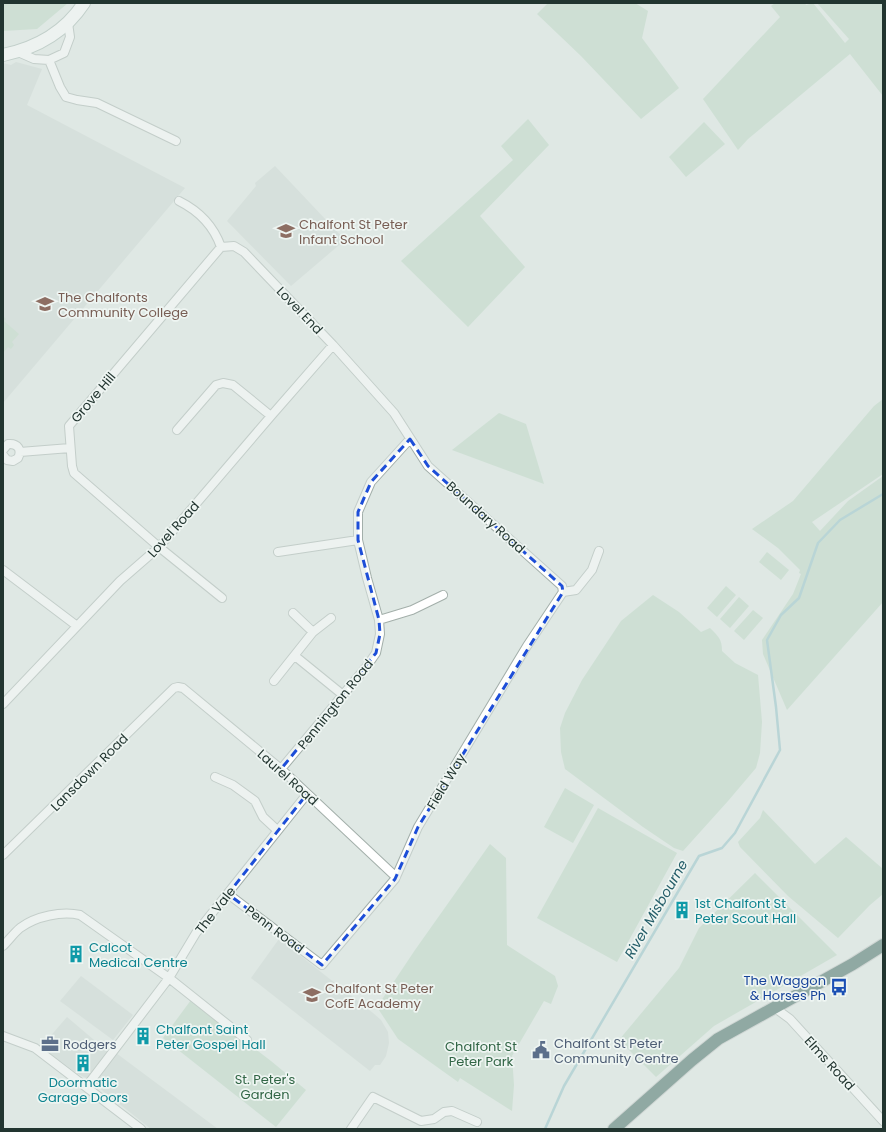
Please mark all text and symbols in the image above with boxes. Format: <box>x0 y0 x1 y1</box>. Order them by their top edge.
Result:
place label: Chalfont St Peter Infant School <box>299 215 408 249</box>
school or university icon: Chalfont St Peter Infant School <box>276 221 296 241</box>
street label: Lovel End <box>272 282 327 338</box>
place label: The Chalfonts Community College <box>58 288 188 322</box>
school or university icon: The Chalfonts Community College <box>35 294 55 314</box>
street label: Grove Hill <box>67 368 120 427</box>
street label: Boundary Road <box>442 477 529 558</box>
street label: Lovel Road <box>143 497 204 562</box>
street label: Pennington Road <box>293 655 378 753</box>
street label: Lansdown Road <box>46 729 132 815</box>
street label: Laurel Road <box>253 745 322 810</box>
street label: Field Way <box>422 749 471 813</box>
water label: River Misbourne <box>620 856 693 962</box>
street label: The Vale <box>191 883 240 938</box>
place label: 1st Chalfont St Peter Scout Hall <box>695 894 796 928</box>
building icon: 1st Chalfont St Peter Scout Hall <box>672 900 692 920</box>
street label: Penn Road <box>241 901 308 958</box>
place label: Calcot Medical Centre <box>89 938 188 972</box>
building icon: Calcot Medical Centre <box>66 944 86 964</box>
place label: The Waggon & Horses Ph <box>743 971 826 1005</box>
bus stop icon: The Waggon & Horses Ph <box>829 977 849 997</box>
place label: Chalfont St Peter CofE Academy <box>325 979 434 1013</box>
school or university icon: Chalfont St Peter CofE Academy <box>302 985 322 1005</box>
place label: Chalfont Saint Peter Gospel Hall <box>156 1020 266 1054</box>
building icon: Chalfont Saint Peter Gospel Hall <box>133 1026 153 1046</box>
street label: Elms Road <box>800 1032 859 1095</box>
office icon: Rodgers <box>40 1034 60 1054</box>
place label: Chalfont St Peter Community Centre <box>554 1034 679 1068</box>
place label: Rodgers <box>63 1035 117 1054</box>
park label: Chalfont St Peter Park <box>445 1037 517 1071</box>
public building icon: Chalfont St Peter Community Centre <box>531 1040 551 1060</box>
building icon: Doormatic Garage Doors <box>73 1053 93 1073</box>
park label: St. Peter's Garden <box>235 1070 296 1104</box>
place label: Doormatic Garage Doors <box>38 1073 128 1107</box>

